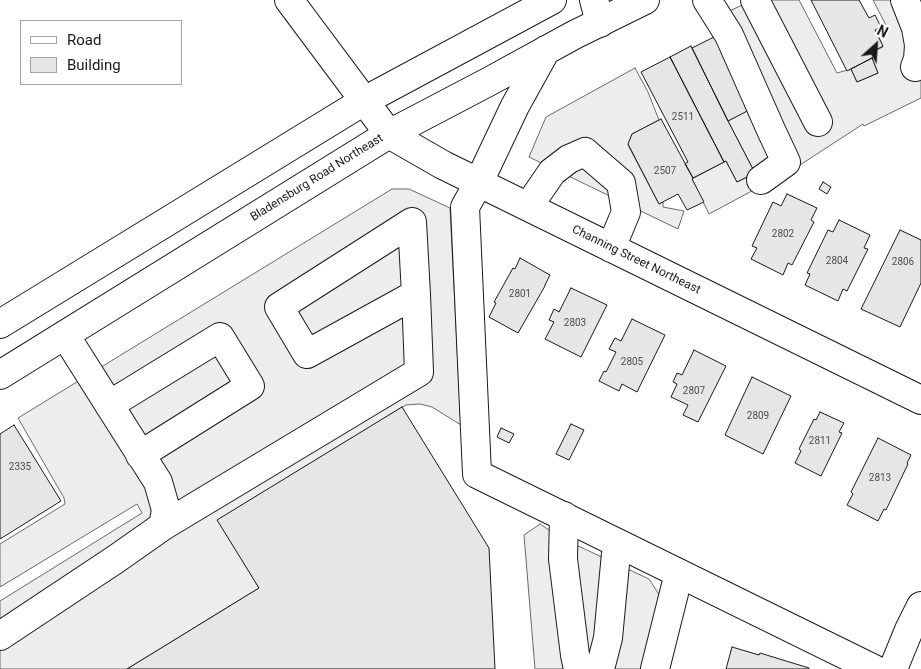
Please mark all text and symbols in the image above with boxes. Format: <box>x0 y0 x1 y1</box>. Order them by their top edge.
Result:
legend <box>20 20 182 85</box>
north arrow <box>851 20 901 70</box>
text: N <box>875 22 891 41</box>
text: Road <box>67 31 101 49</box>
text: Building <box>67 56 121 74</box>
house number: 2511 <box>672 111 694 123</box>
street label: Bladensburg Road Northeast <box>248 131 386 225</box>
house number: 2507 <box>654 165 676 177</box>
street label: Channing Street Northeast <box>569 223 703 297</box>
house number: 2802 <box>772 228 794 240</box>
house number: 2804 <box>826 255 848 267</box>
house number: 2806 <box>892 256 914 268</box>
house number: 2801 <box>509 288 531 300</box>
house number: 2803 <box>564 317 586 329</box>
house number: 2805 <box>621 356 643 368</box>
house number: 2807 <box>683 385 705 397</box>
house number: 2809 <box>747 410 769 422</box>
house number: 2811 <box>809 435 831 447</box>
house number: 2335 <box>9 461 31 473</box>
house number: 2813 <box>869 472 891 484</box>

